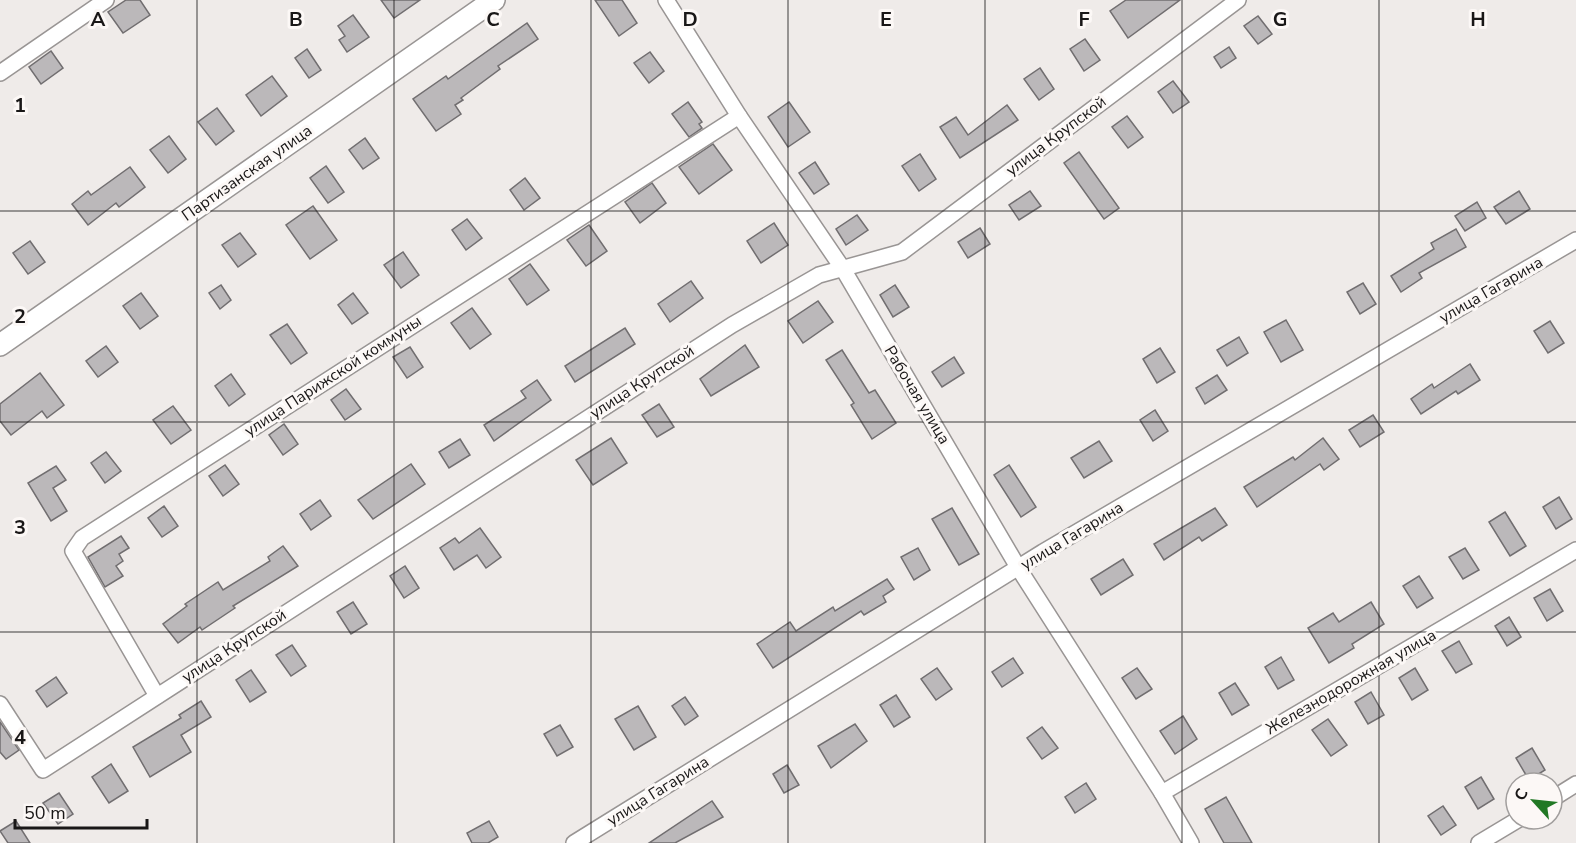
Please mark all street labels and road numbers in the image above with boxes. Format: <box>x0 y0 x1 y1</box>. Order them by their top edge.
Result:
street label: улица Крупской <box>1001 91 1111 181</box>
street label: Партизанская улица <box>177 120 317 226</box>
street label: улица Гагарина <box>1435 251 1547 329</box>
street label: улица Парижской коммуны <box>240 310 426 442</box>
street label: улица Крупской <box>585 340 699 424</box>
street label: Рабочая улица <box>879 342 955 448</box>
street label: улица Гагарина <box>1016 497 1128 575</box>
street label: улица Крупской <box>177 604 291 688</box>
street label: Железнодорожная улица <box>1262 624 1440 740</box>
street label: улица Гагарина <box>603 751 713 831</box>

